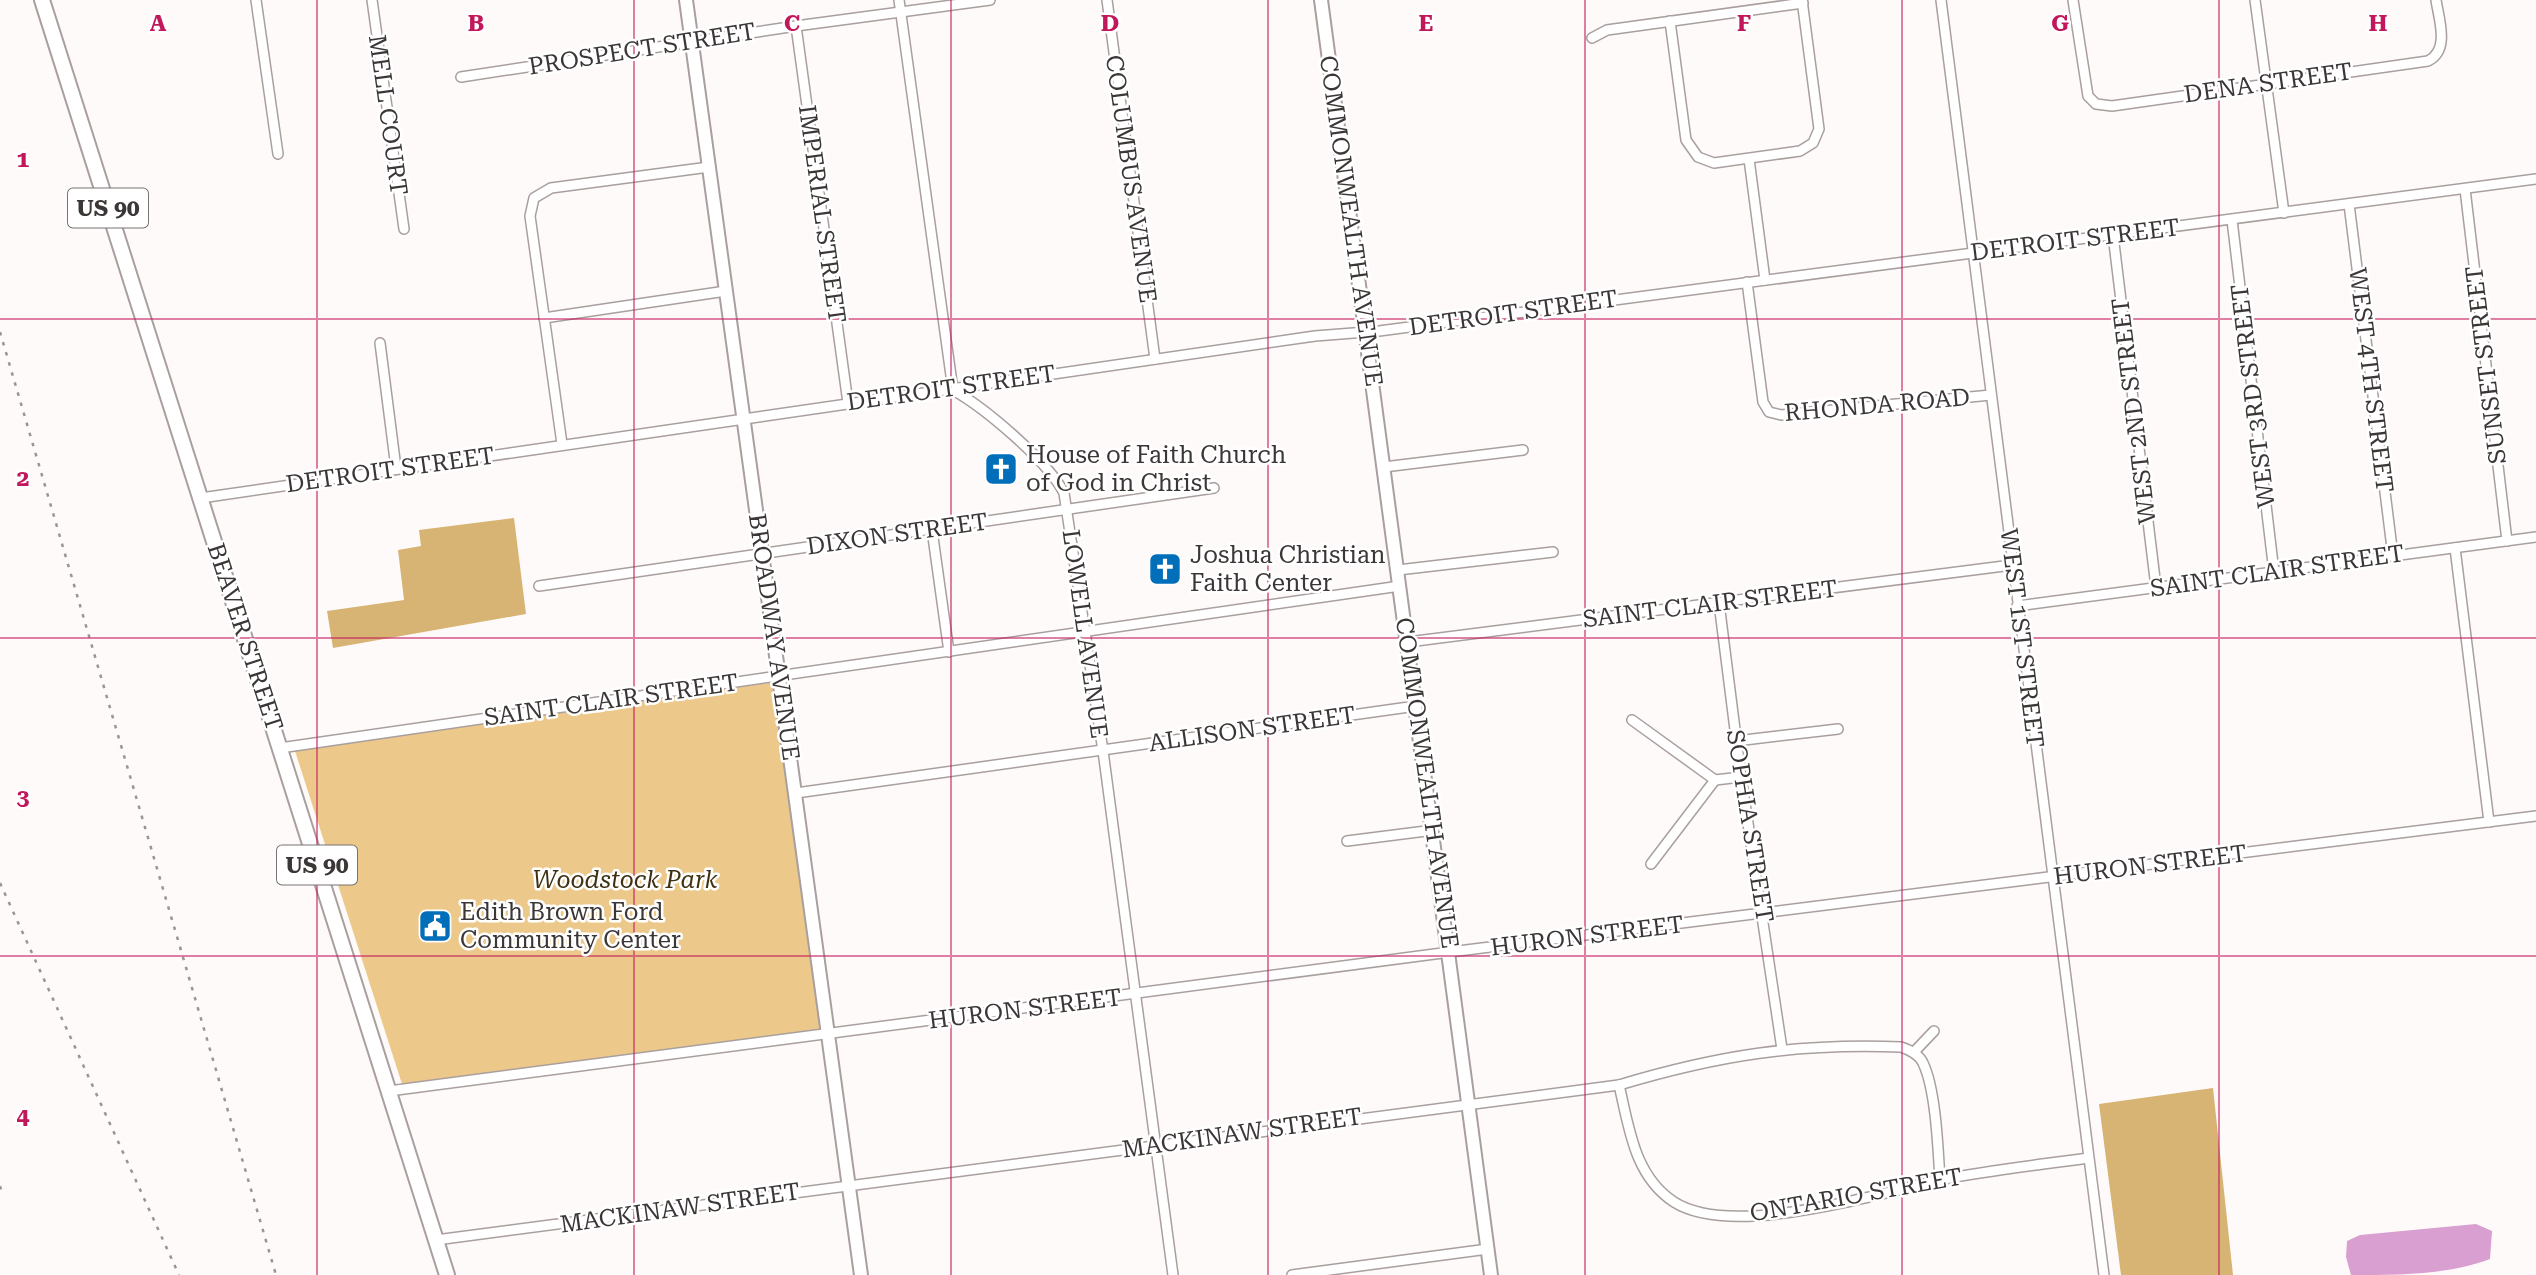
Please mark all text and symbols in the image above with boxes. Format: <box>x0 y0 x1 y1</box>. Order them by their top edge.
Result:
text: A <box>150 10 167 37</box>
text: B <box>468 10 484 37</box>
text: C <box>784 10 800 37</box>
text: D <box>1101 10 1119 37</box>
text: E <box>1419 10 1433 37</box>
text: F <box>1737 10 1751 37</box>
text: G <box>2051 10 2069 37</box>
text: H <box>2369 10 2388 37</box>
street label: PROSPECT STREET <box>526 17 758 81</box>
street label: MELL COURT <box>363 33 413 197</box>
street label: COLUMBUS AVENUE <box>1100 53 1162 305</box>
street label: COMMONWEALTH AVENUE <box>1314 54 1388 388</box>
street label: DENA STREET <box>2182 57 2354 109</box>
street label: IMPERIAL STREET <box>793 103 851 325</box>
text: 1 <box>17 146 30 173</box>
road number: US 90 <box>68 188 148 228</box>
street label: DETROIT STREET <box>1969 213 2181 267</box>
street label: SUNSET STREET <box>2460 264 2512 466</box>
street label: WEST 4TH STREET <box>2343 266 2399 494</box>
street label: WEST 3RD STREET <box>2225 283 2281 509</box>
street label: DETROIT STREET <box>1407 284 1619 342</box>
street label: WEST 2ND STREET <box>2106 296 2162 526</box>
street label: DETROIT STREET <box>845 359 1057 417</box>
street label: RHONDA ROAD <box>1783 383 1971 427</box>
street label: DETROIT STREET <box>284 441 496 499</box>
place label: House of Faith Church of God in Christ <box>1026 441 1286 497</box>
church icon: House of Faith Church of God in Christ <box>982 450 1020 488</box>
text: 2 <box>17 465 29 492</box>
street label: DIXON STREET <box>805 507 989 561</box>
street label: BROADWAY AVENUE <box>743 512 805 762</box>
street label: WEST 1ST STREET <box>1995 527 2049 749</box>
street label: LOWELL AVENUE <box>1056 528 1114 740</box>
street label: SAINT CLAIR STREET <box>2148 539 2406 603</box>
street label: BEAVER STREET <box>201 540 289 734</box>
place label: Joshua Christian Faith Center <box>1190 541 1386 597</box>
church icon: Joshua Christian Faith Center <box>1146 550 1184 588</box>
street label: SAINT CLAIR STREET <box>1581 574 1839 634</box>
street label: COMMONWEALTH AVENUE <box>1390 616 1464 950</box>
street label: SAINT CLAIR STREET <box>482 668 740 732</box>
street label: ALLISON STREET <box>1147 701 1357 757</box>
street label: SOPHIA STREET <box>1721 728 1779 924</box>
text: 3 <box>17 784 30 811</box>
street label: HURON STREET <box>2052 839 2248 891</box>
road number: US 90 <box>277 846 357 884</box>
park label: Woodstock Park <box>533 866 717 894</box>
place label: Edith Brown Ford Community Center <box>460 898 681 954</box>
public building icon: Edith Brown Ford Community Center <box>416 907 454 945</box>
street label: HURON STREET <box>1489 910 1685 962</box>
street label: HURON STREET <box>927 983 1123 1035</box>
street label: MACKINAW STREET <box>1120 1102 1364 1164</box>
text: 4 <box>17 1103 30 1130</box>
street label: ONTARIO STREET <box>1748 1163 1964 1227</box>
street label: MACKINAW STREET <box>558 1177 802 1239</box>

